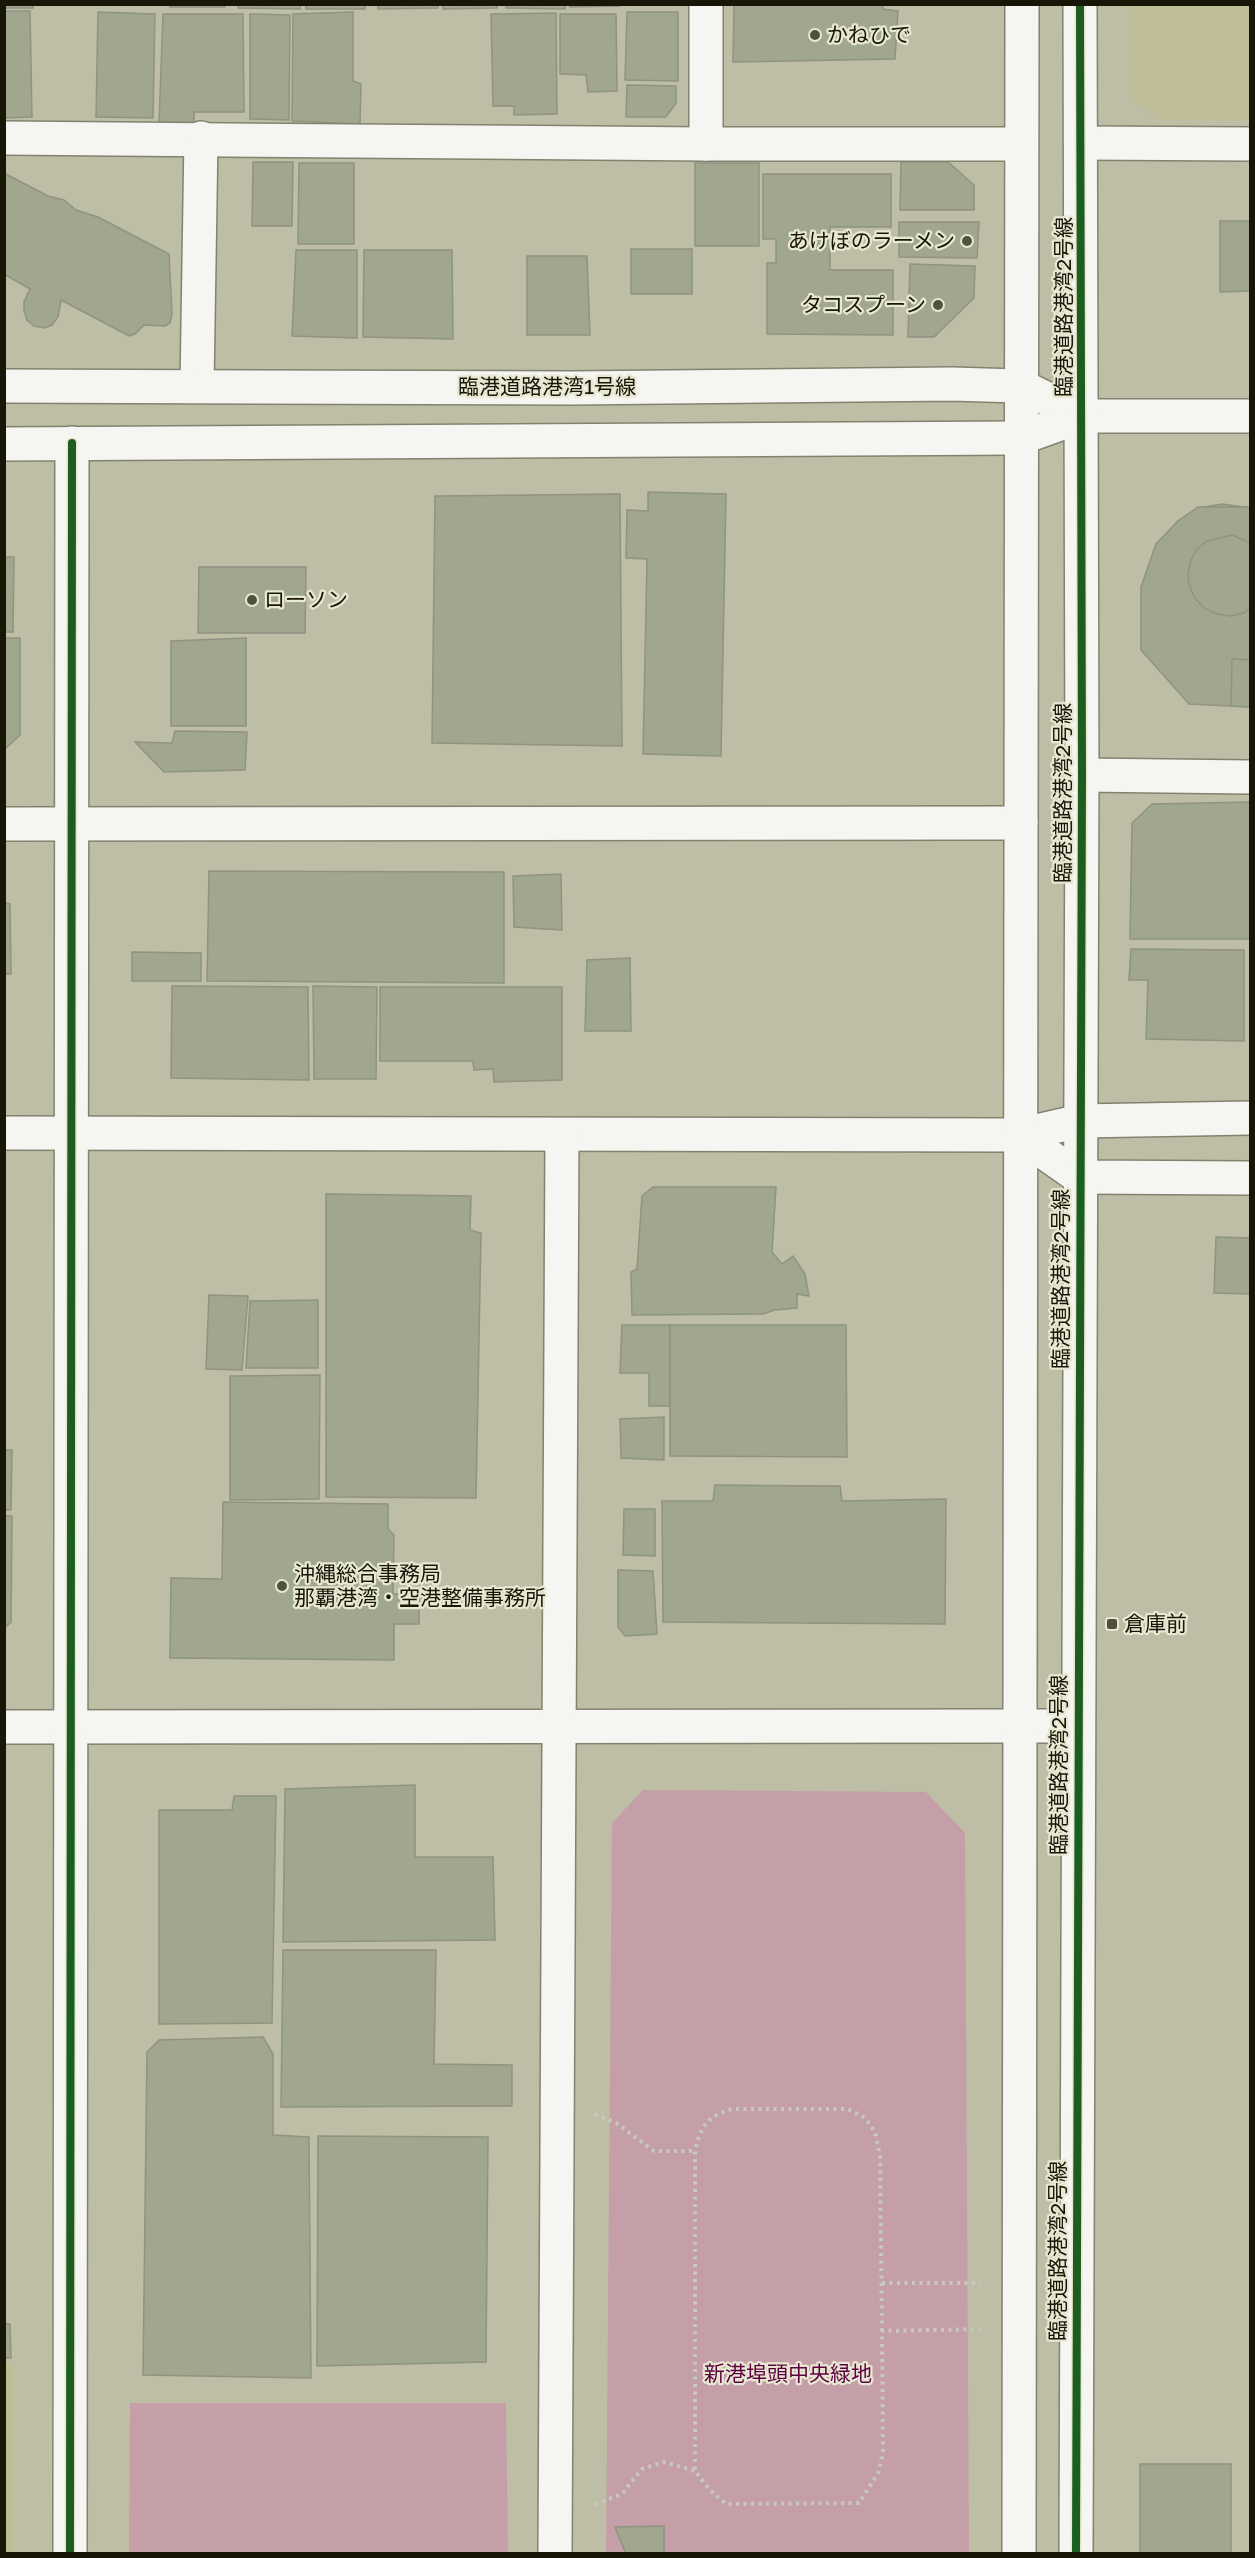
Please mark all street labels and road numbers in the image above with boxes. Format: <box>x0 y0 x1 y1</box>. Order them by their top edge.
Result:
street label: 臨港道路港湾2号線 <box>1050 217 1076 397</box>
street label: 臨港道路港湾1号線 <box>458 373 636 399</box>
street label: 臨港道路港湾2号線 <box>1049 703 1075 883</box>
street label: 臨港道路港湾2号線 <box>1047 1189 1073 1369</box>
street label: 臨港道路港湾2号線 <box>1045 1675 1071 1855</box>
street label: 臨港道路港湾2号線 <box>1044 2161 1070 2341</box>

